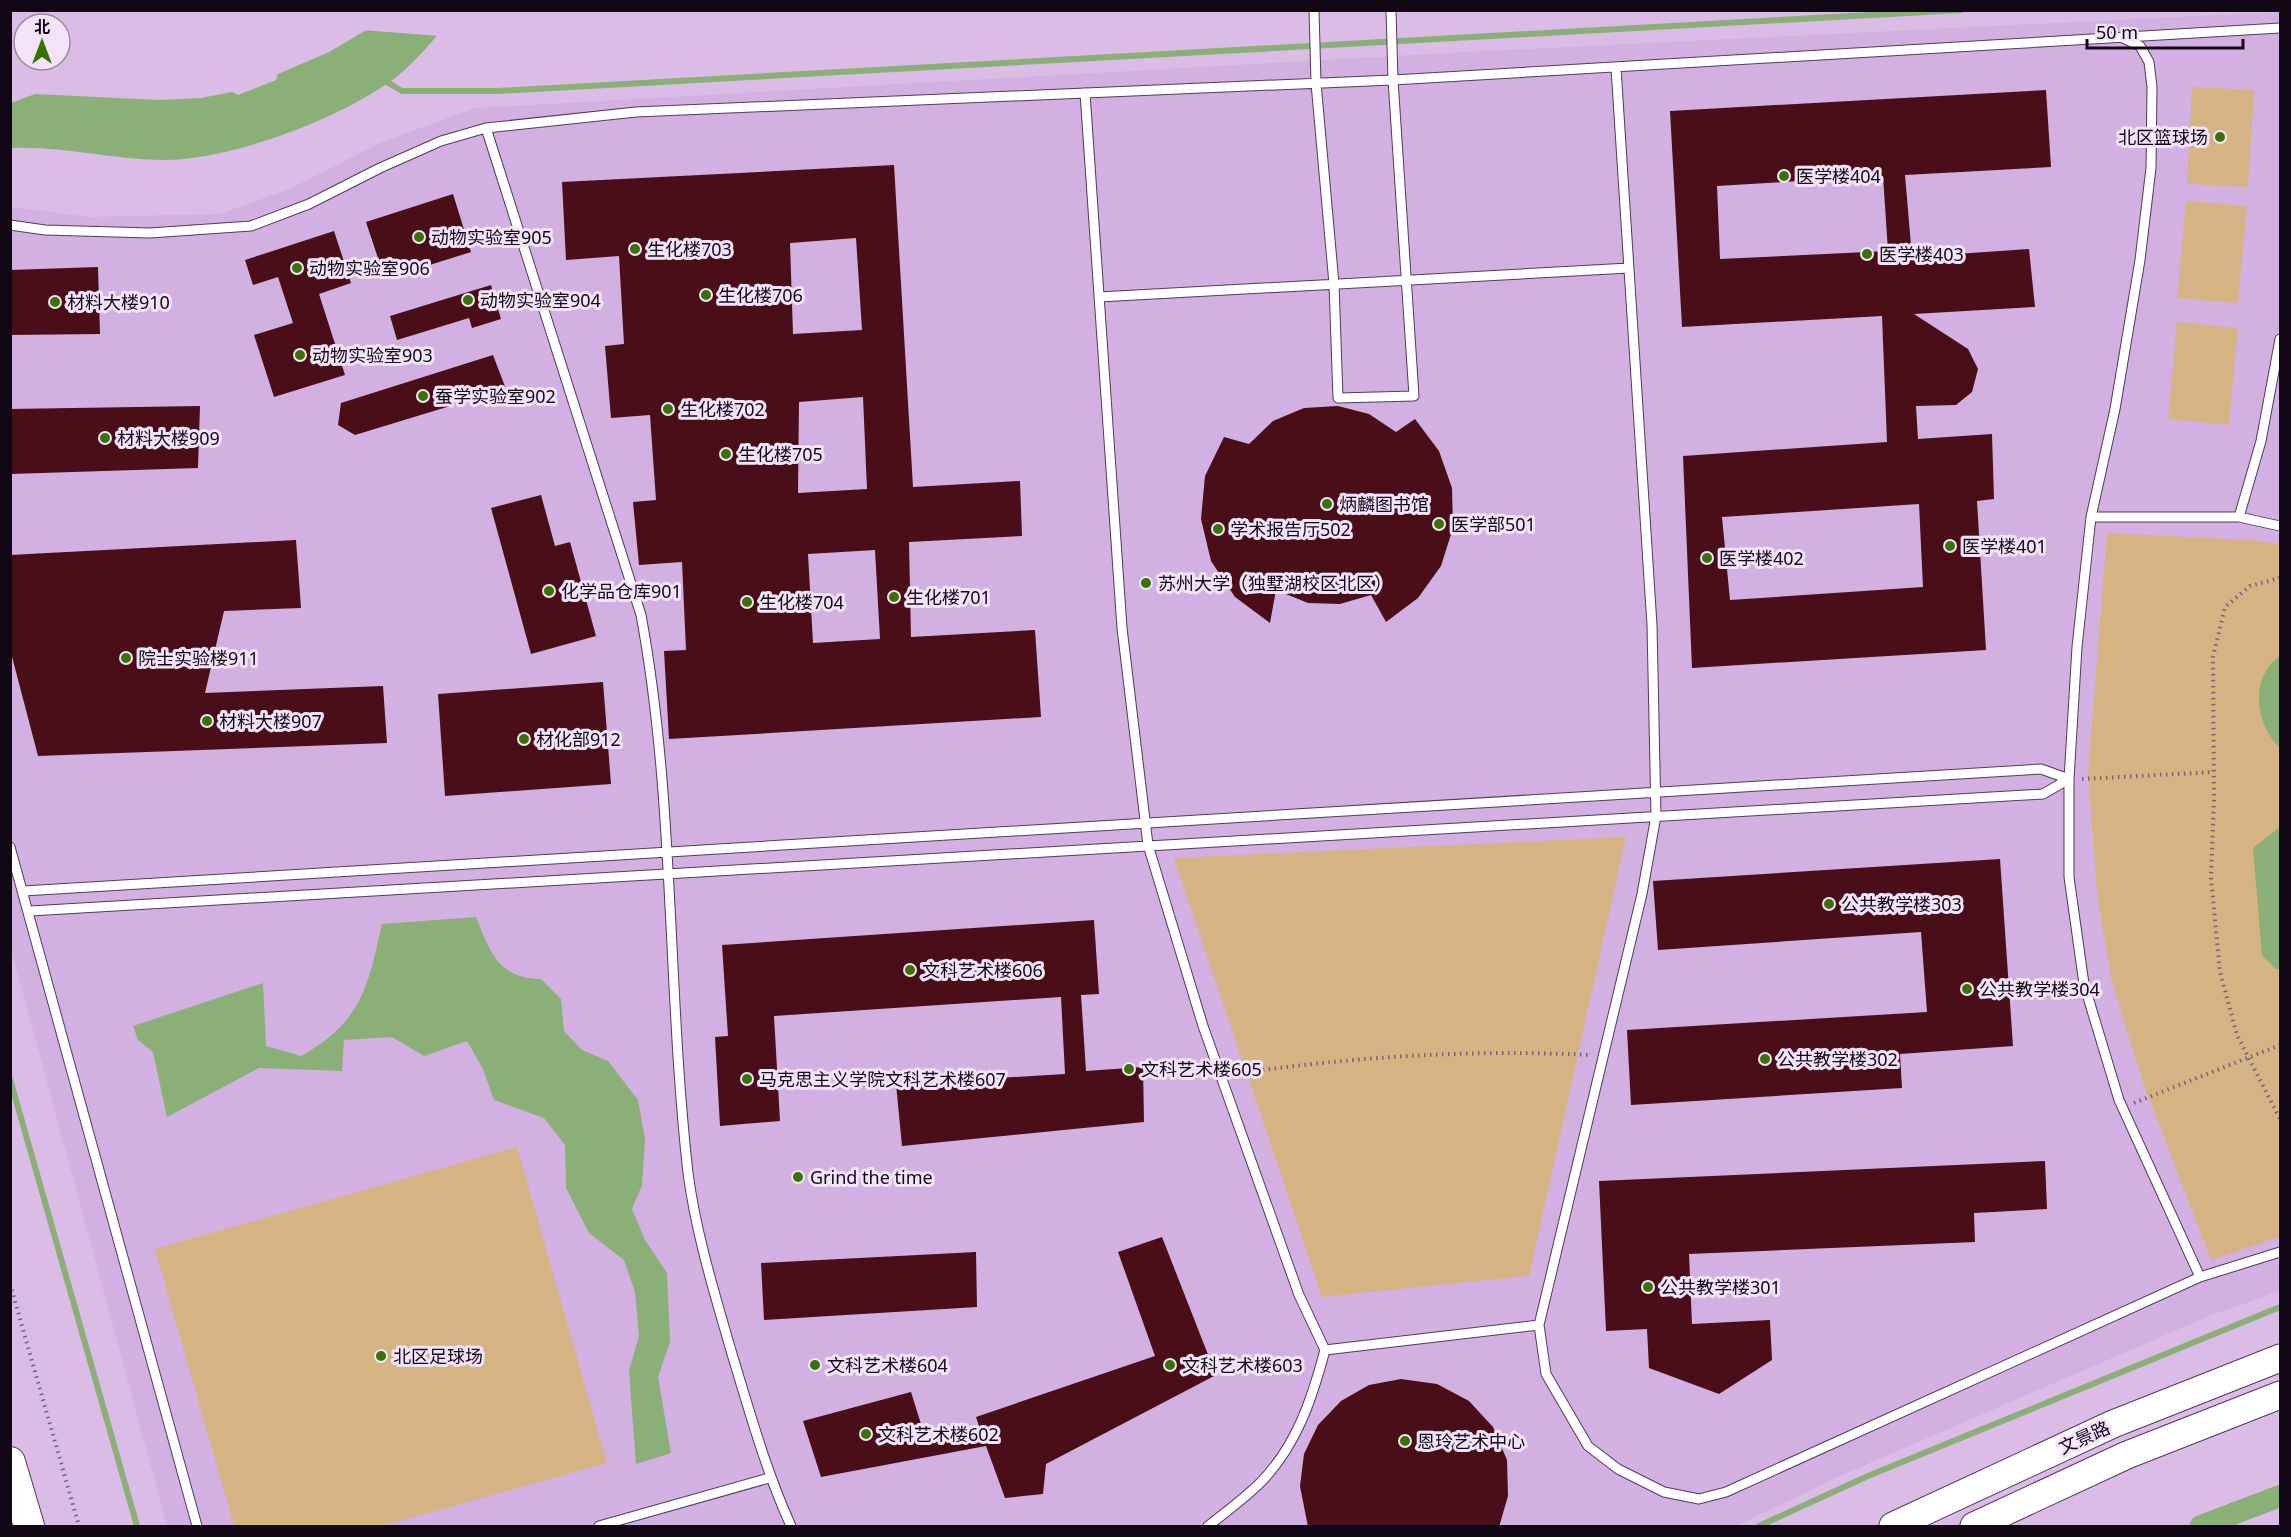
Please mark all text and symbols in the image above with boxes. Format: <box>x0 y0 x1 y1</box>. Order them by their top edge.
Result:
north arrow <box>12 12 72 72</box>
scale bar <box>2087 12 2243 50</box>
text: 北 <box>34 16 50 38</box>
text: 50 m <box>2096 20 2138 44</box>
place label: 北区篮球场 <box>2118 125 2208 149</box>
marker: 北区篮球场 <box>2213 130 2227 144</box>
place label: 医学楼404 <box>1796 164 1881 188</box>
marker: 医学楼404 <box>1777 169 1791 183</box>
place label: 动物实验室905 <box>431 225 552 249</box>
marker: 动物实验室905 <box>412 230 426 244</box>
place label: 生化楼703 <box>647 237 732 261</box>
marker: 生化楼703 <box>628 242 642 256</box>
place label: 医学楼403 <box>1879 242 1964 266</box>
marker: 医学楼403 <box>1860 247 1874 261</box>
place label: 动物实验室906 <box>309 256 430 280</box>
marker: 动物实验室906 <box>290 261 304 275</box>
place label: 生化楼706 <box>718 283 803 307</box>
place label: 动物实验室904 <box>480 288 601 312</box>
marker: 生化楼706 <box>699 288 713 302</box>
place label: 材料大楼910 <box>67 290 170 314</box>
marker: 动物实验室904 <box>461 293 475 307</box>
marker: 材料大楼910 <box>48 295 62 309</box>
place label: 动物实验室903 <box>312 343 433 367</box>
marker: 动物实验室903 <box>293 348 307 362</box>
place label: 蚕学实验室902 <box>435 384 556 408</box>
marker: 蚕学实验室902 <box>416 389 430 403</box>
place label: 生化楼702 <box>680 397 765 421</box>
marker: 生化楼702 <box>661 402 675 416</box>
place label: 材料大楼909 <box>117 426 220 450</box>
marker: 材料大楼909 <box>98 431 112 445</box>
place label: 生化楼705 <box>738 442 823 466</box>
marker: 生化楼705 <box>719 447 733 461</box>
place label: 炳麟图书馆 <box>1339 492 1429 516</box>
marker: 炳麟图书馆 <box>1320 497 1334 511</box>
place label: 医学部501 <box>1451 512 1536 536</box>
place label: 学术报告厅502 <box>1230 517 1351 541</box>
marker: 医学部501 <box>1432 517 1446 531</box>
marker: 学术报告厅502 <box>1211 522 1225 536</box>
place label: 医学楼401 <box>1962 534 2047 558</box>
marker: 医学楼401 <box>1943 539 1957 553</box>
place label: 医学楼402 <box>1719 546 1804 570</box>
marker: 医学楼402 <box>1700 551 1714 565</box>
place label: 苏州大学（独墅湖校区北区） <box>1158 571 1392 595</box>
marker: 苏州大学（独墅湖校区北区） <box>1139 576 1153 590</box>
place label: 化学品仓库901 <box>561 579 682 603</box>
marker: 化学品仓库901 <box>542 584 556 598</box>
place label: 生化楼701 <box>906 585 991 609</box>
place label: 生化楼704 <box>759 590 844 614</box>
marker: 生化楼701 <box>887 590 901 604</box>
marker: 生化楼704 <box>740 595 754 609</box>
place label: 院士实验楼911 <box>138 646 259 670</box>
marker: 院士实验楼911 <box>119 651 133 665</box>
place label: 材料大楼907 <box>219 709 322 733</box>
marker: 材料大楼907 <box>200 714 214 728</box>
place label: 材化部912 <box>536 727 621 751</box>
marker: 材化部912 <box>517 732 531 746</box>
place label: 公共教学楼303 <box>1841 892 1962 916</box>
marker: 公共教学楼303 <box>1822 897 1836 911</box>
place label: 文科艺术楼606 <box>922 958 1043 982</box>
marker: 文科艺术楼606 <box>903 963 917 977</box>
place label: 公共教学楼304 <box>1979 977 2100 1001</box>
marker: 公共教学楼304 <box>1960 982 1974 996</box>
place label: 公共教学楼302 <box>1777 1047 1898 1071</box>
marker: 公共教学楼302 <box>1758 1052 1772 1066</box>
place label: 文科艺术楼605 <box>1141 1057 1262 1081</box>
marker: 文科艺术楼605 <box>1122 1062 1136 1076</box>
place label: 马克思主义学院文科艺术楼607 <box>759 1067 1006 1091</box>
marker: 马克思主义学院文科艺术楼607 <box>740 1072 754 1086</box>
place label: Grind the time <box>810 1165 933 1189</box>
marker: Grind the time <box>791 1170 805 1184</box>
place label: 公共教学楼301 <box>1660 1275 1781 1299</box>
marker: 公共教学楼301 <box>1641 1280 1655 1294</box>
place label: 北区足球场 <box>393 1344 483 1368</box>
marker: 北区足球场 <box>374 1349 388 1363</box>
place label: 文科艺术楼604 <box>827 1353 948 1377</box>
place label: 文科艺术楼603 <box>1182 1353 1303 1377</box>
marker: 文科艺术楼604 <box>808 1358 822 1372</box>
marker: 文科艺术楼603 <box>1163 1358 1177 1372</box>
street label: 文景路 <box>2054 1415 2114 1459</box>
place label: 文科艺术楼602 <box>878 1422 999 1446</box>
marker: 文科艺术楼602 <box>859 1427 873 1441</box>
place label: 恩玲艺术中心 <box>1417 1429 1525 1453</box>
marker: 恩玲艺术中心 <box>1398 1434 1412 1448</box>

